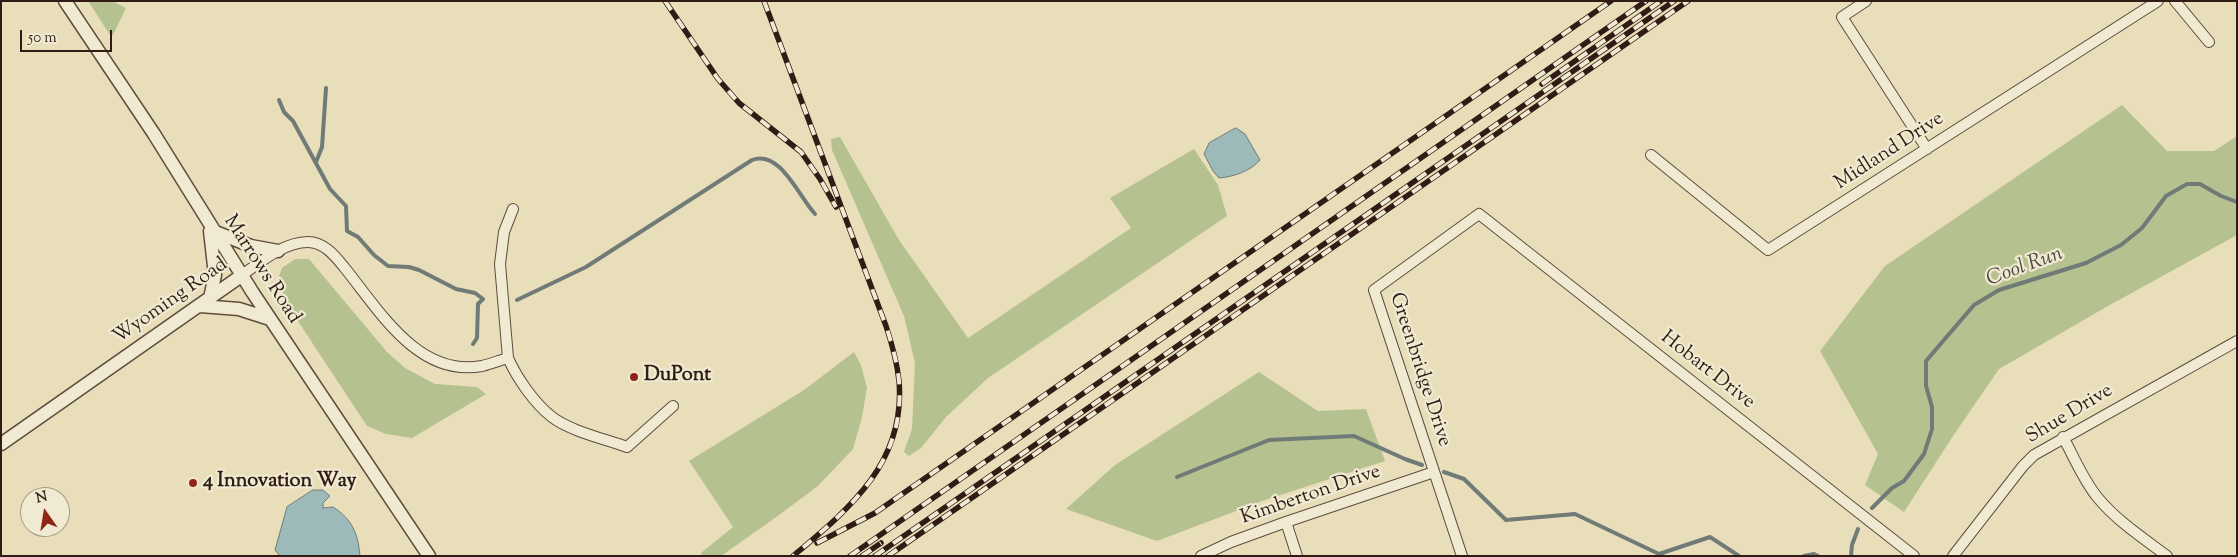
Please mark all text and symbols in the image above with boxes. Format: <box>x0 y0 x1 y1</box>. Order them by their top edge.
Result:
scale bar <box>22 20 115 52</box>
text: 50 m <box>28 28 57 49</box>
street label: Midland Drive <box>1831 108 1949 196</box>
street label: Marrows Road <box>217 211 305 329</box>
water label: Cool Run <box>1983 243 2067 293</box>
street label: Wyoming Road <box>109 254 233 350</box>
street label: Greenbridge Drive <box>1383 290 1455 450</box>
street label: Hobart Drive <box>1655 327 1759 415</box>
place label: DuPont <box>644 365 711 389</box>
marker: DuPont <box>628 371 640 383</box>
street label: Shue Drive <box>2022 380 2118 450</box>
street label: Kimberton Drive <box>1238 461 1384 531</box>
place label: 4 Innovation Way <box>203 471 357 495</box>
marker: 4 Innovation Way <box>187 477 199 489</box>
north arrow <box>20 487 70 537</box>
text: N <box>34 487 50 509</box>

